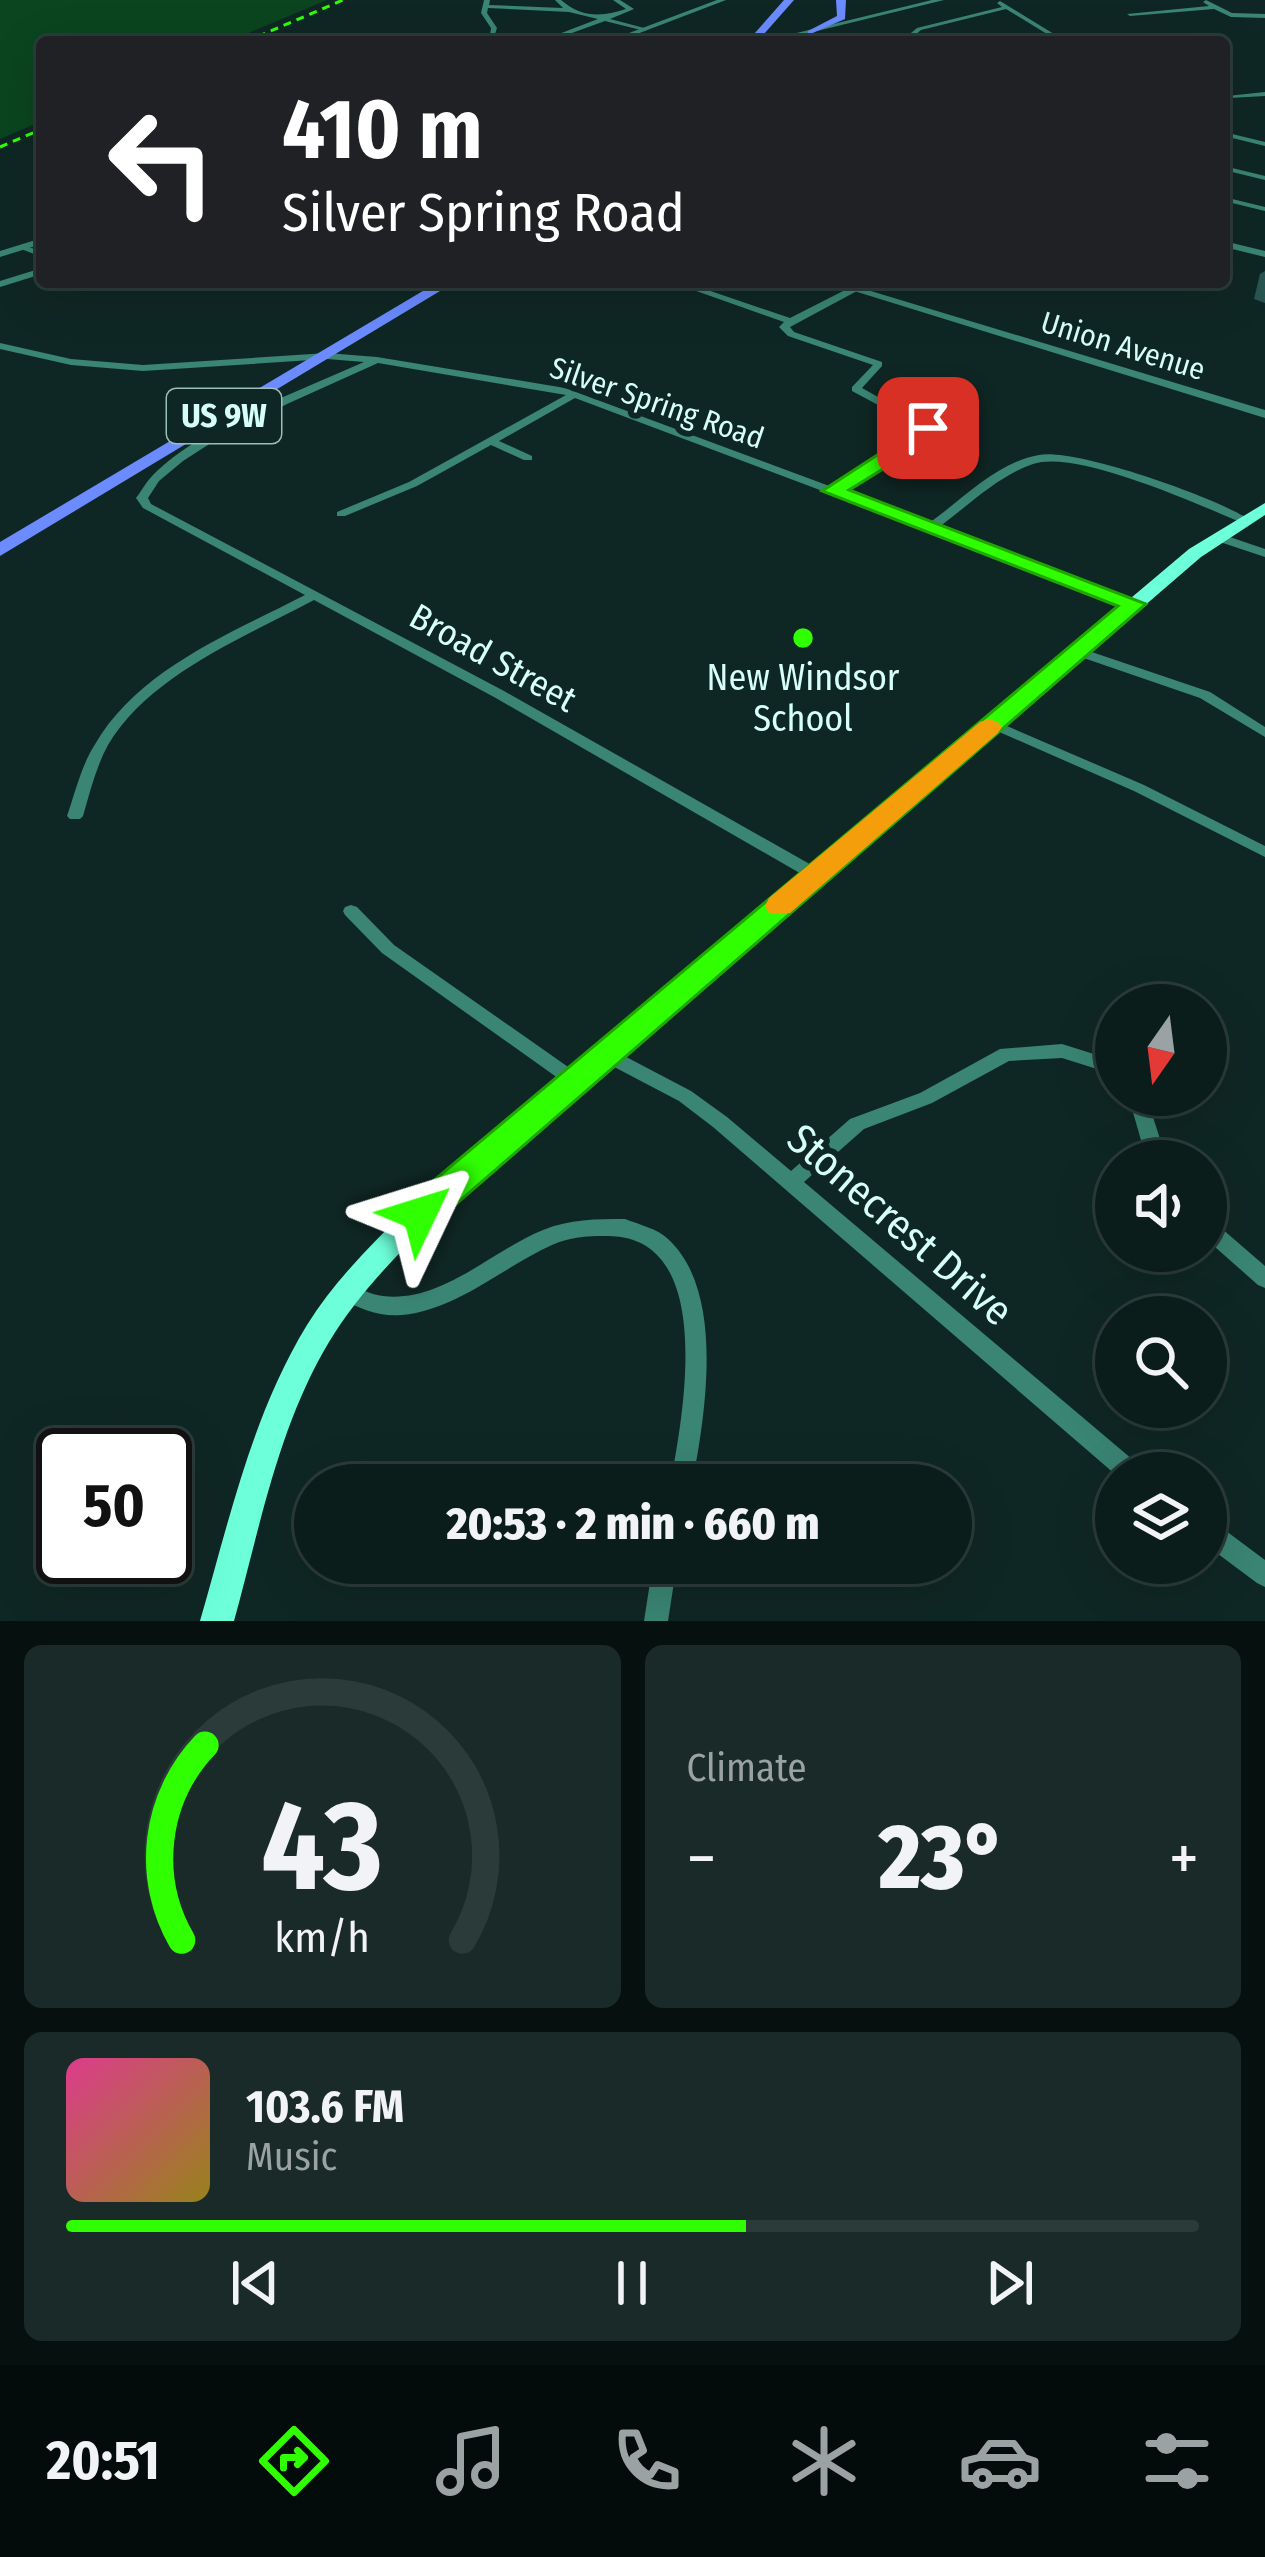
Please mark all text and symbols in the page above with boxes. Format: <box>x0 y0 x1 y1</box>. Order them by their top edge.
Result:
text: 410 m <box>282 79 483 180</box>
icon: left <box>84 84 240 240</box>
text: Silver Spring Road <box>282 181 685 245</box>
street label: Union Avenue <box>1037 304 1209 388</box>
street label: Silver Spring Road <box>545 350 769 456</box>
pin <box>877 377 979 479</box>
road number: US 9W <box>167 389 281 443</box>
icon: arrive <box>895 395 961 461</box>
street label: Broad Street <box>402 594 584 722</box>
marker: New Windsor School <box>790 625 816 651</box>
place label: New Windsor School <box>707 656 900 741</box>
north arrow <box>1095 984 1227 1116</box>
map controls <box>1095 984 1227 1584</box>
street label: Stonecrest Drive <box>777 1114 1023 1336</box>
button: sound <box>1095 1140 1227 1272</box>
position arrow <box>357 1151 483 1277</box>
button: search <box>1095 1296 1227 1428</box>
speed limit sign: 50 <box>36 1428 192 1584</box>
button: layers <box>1095 1452 1227 1584</box>
text: 20:53 · 2 min · 660 m <box>446 1497 820 1551</box>
text: Climate <box>687 1745 807 1791</box>
text: 43 <box>261 1772 383 1922</box>
text: 23° <box>879 1804 1006 1912</box>
text: − <box>687 1819 716 1898</box>
text: + <box>1169 1819 1199 1898</box>
text: km/h <box>274 1911 370 1962</box>
text: 103.6 FM <box>246 2080 404 2134</box>
text: Music <box>246 2134 337 2180</box>
icon: previous <box>222 2250 288 2316</box>
icon: pause <box>599 2250 665 2316</box>
icon: next <box>977 2250 1043 2316</box>
icon: directions <box>252 2419 336 2503</box>
icon: music <box>429 2419 513 2503</box>
icon: phone <box>605 2419 689 2503</box>
icon: climate <box>782 2419 866 2503</box>
icon: car <box>958 2419 1042 2503</box>
icon: filters <box>1135 2419 1219 2503</box>
text: 20:51 <box>46 2429 160 2493</box>

